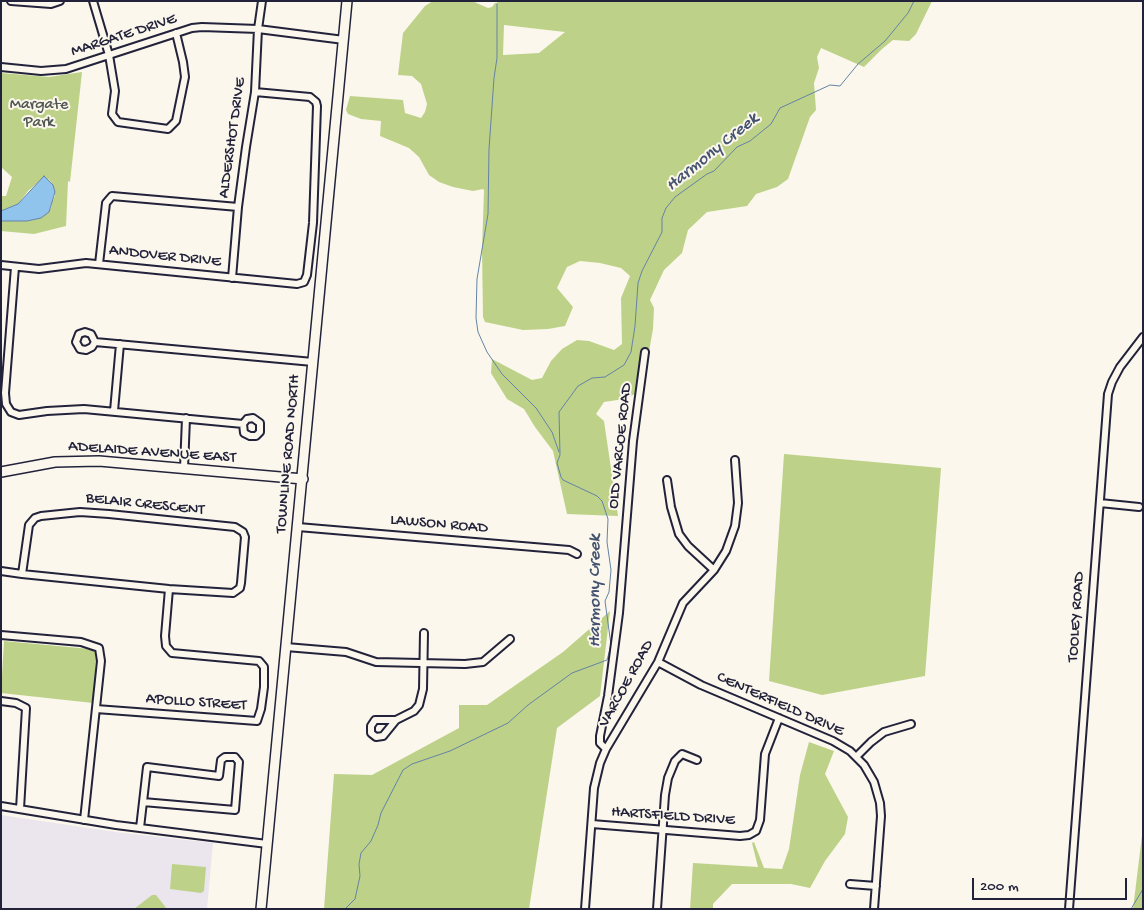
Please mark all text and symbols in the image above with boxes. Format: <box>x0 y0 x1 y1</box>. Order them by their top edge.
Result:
street label: MARGATE DRIVE <box>69 10 179 62</box>
street label: ALDERSHOT DRIVE <box>215 76 251 200</box>
park label: Margate Park <box>10 96 68 134</box>
water label: Harmony Creek <box>662 109 764 197</box>
street label: ANDOVER DRIVE <box>108 242 222 272</box>
street label: TOWNLINE ROAD NORTH <box>273 374 305 534</box>
street label: OLD VARCOE ROAD <box>605 382 637 510</box>
street label: ADELAIDE AVENUE EAST <box>68 438 236 468</box>
street label: BELAIR CRESCENT <box>85 489 205 521</box>
street label: LAWSON ROAD <box>389 511 489 539</box>
water label: Harmony Creek <box>585 534 607 648</box>
street label: TOOLEY ROAD <box>1064 571 1090 663</box>
street label: VARCOE ROAD <box>595 637 659 731</box>
street label: CENTERFIELD DRIVE <box>713 668 847 742</box>
street label: APOLLO STREET <box>145 690 247 716</box>
street label: HARTSFIELD DRIVE <box>610 803 736 831</box>
scale bar <box>974 868 1129 900</box>
text: 200 m <box>980 878 1019 896</box>

